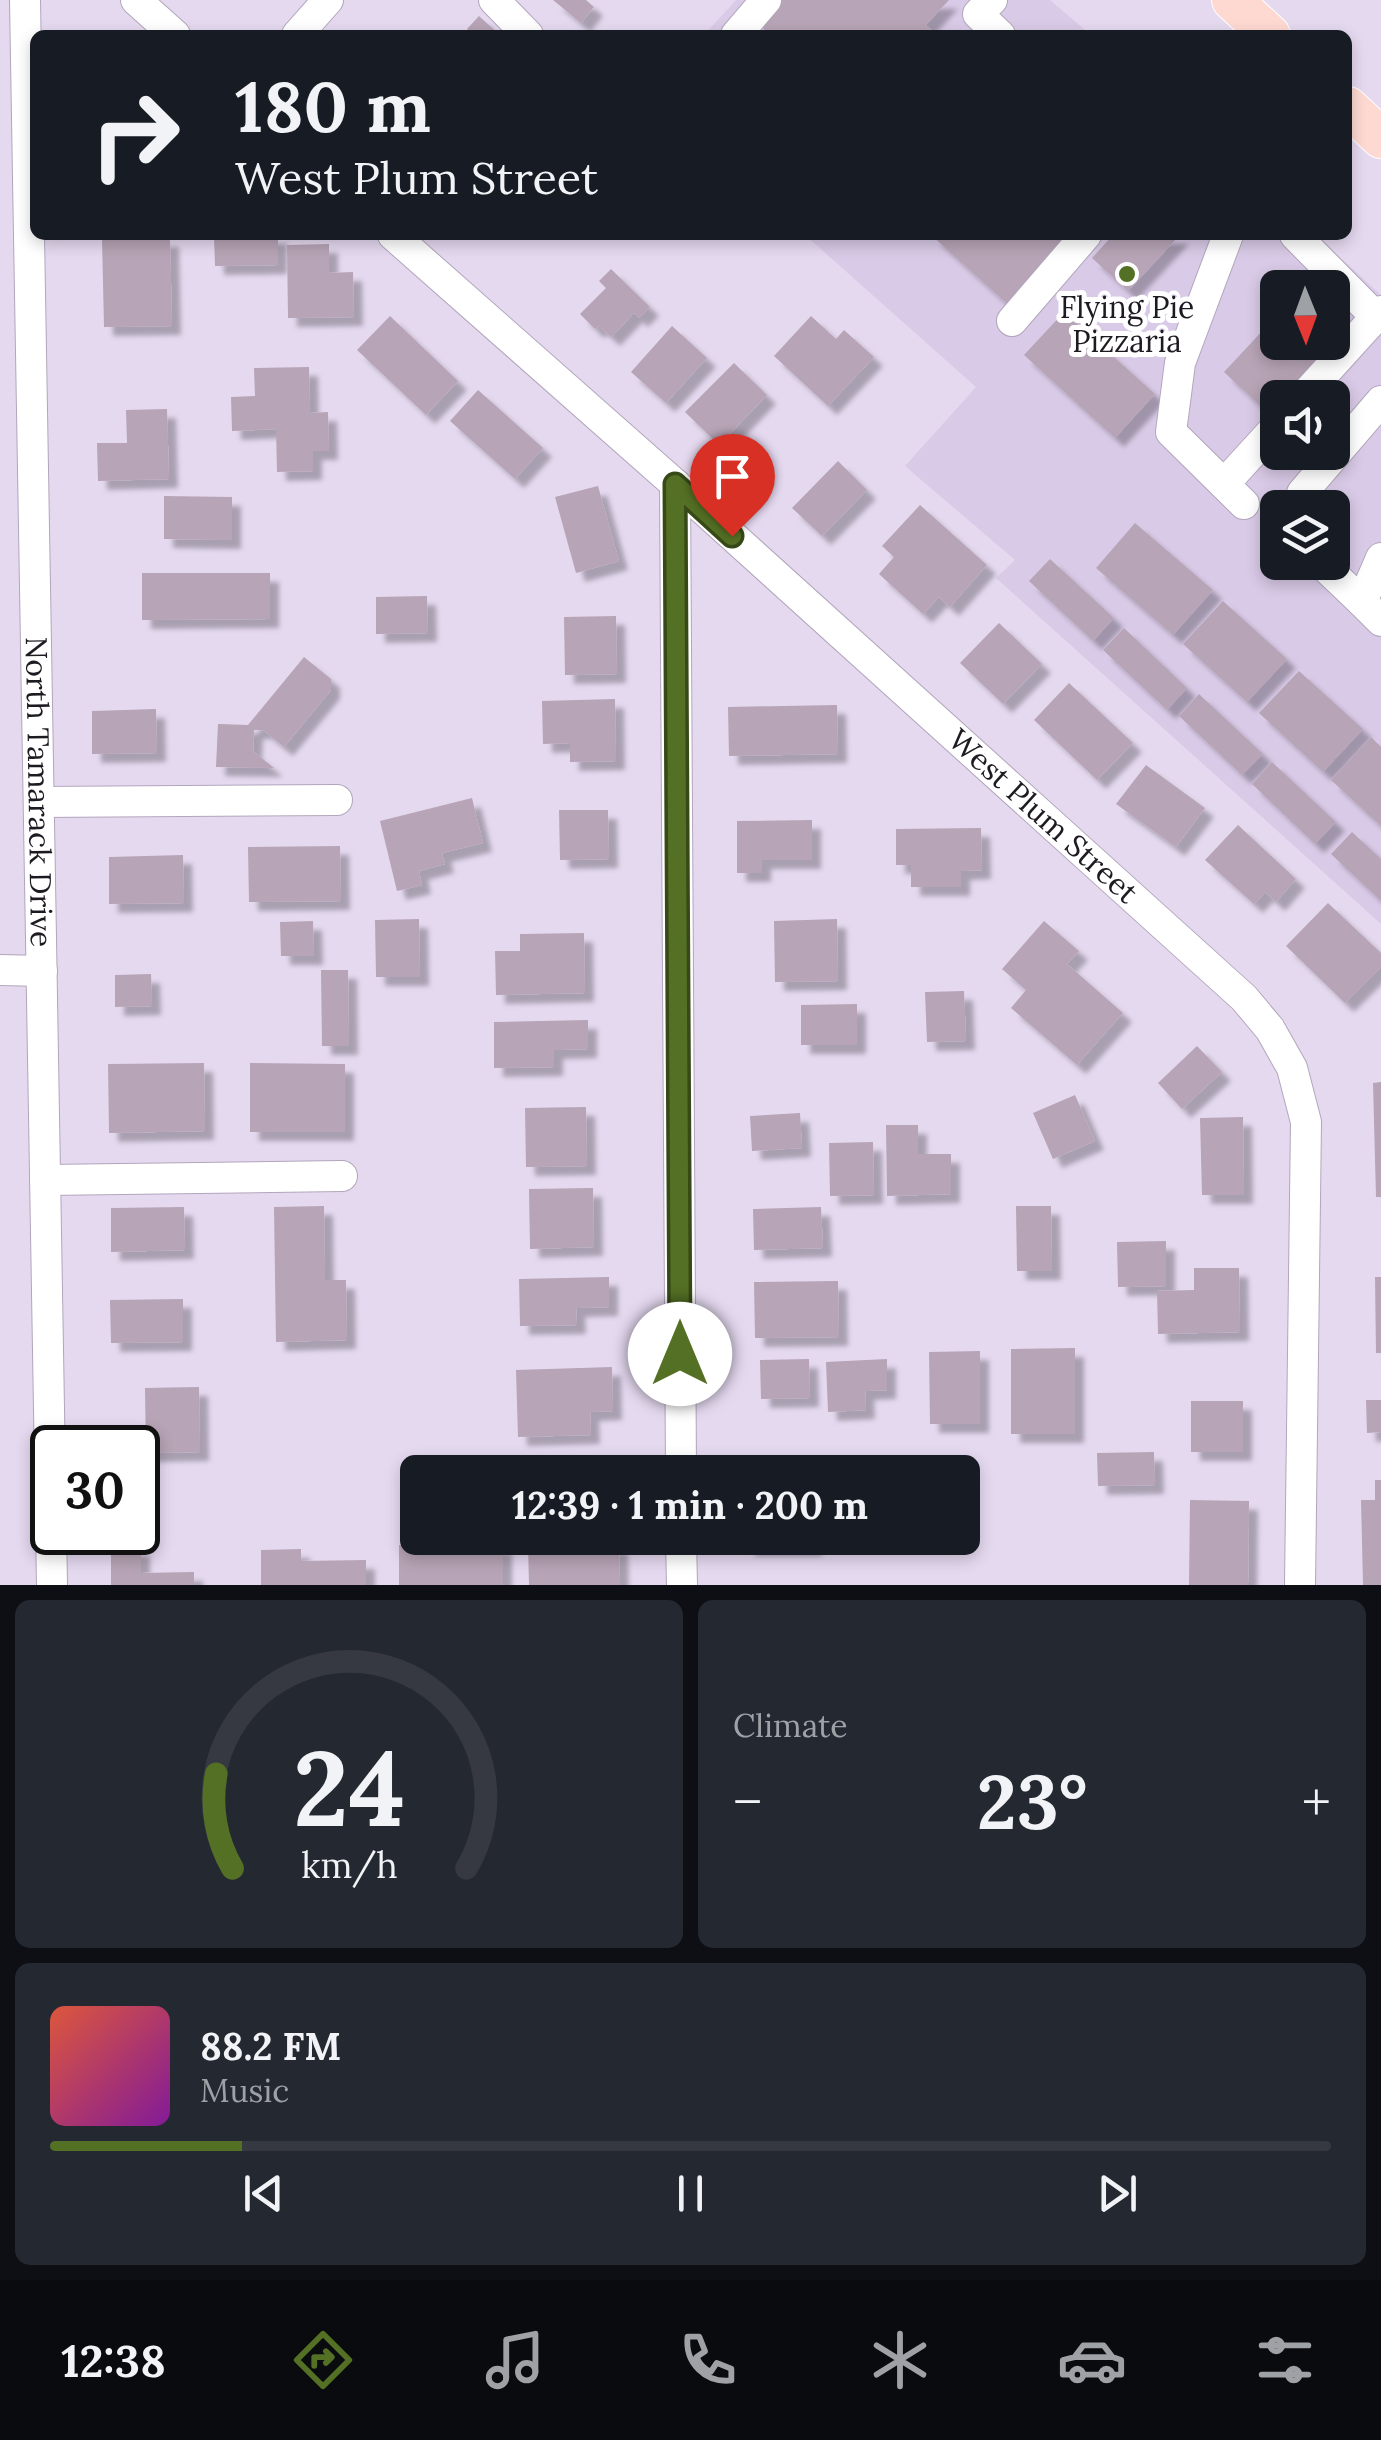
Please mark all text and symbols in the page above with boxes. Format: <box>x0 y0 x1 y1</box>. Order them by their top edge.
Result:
text: 180 m <box>235 62 431 151</box>
icon: right <box>70 70 200 200</box>
text: West Plum Street <box>235 149 598 206</box>
marker: Flying Pie Pizzaria <box>1116 263 1138 285</box>
north arrow <box>1260 270 1350 360</box>
map controls <box>1260 270 1350 580</box>
place label: Flying Pie Pizzaria <box>1060 288 1194 360</box>
button: sound <box>1260 380 1350 470</box>
pin <box>690 434 775 537</box>
icon: arrive <box>705 449 760 504</box>
button: layers <box>1260 490 1350 580</box>
street label: North Tamarack Drive <box>18 636 61 947</box>
street label: West Plum Street <box>941 720 1146 911</box>
position arrow <box>628 1302 732 1406</box>
speed limit sign: 30 <box>30 1425 160 1555</box>
text: 12:39 · 1 min · 200 m <box>512 1481 868 1529</box>
text: Climate <box>733 1705 848 1746</box>
text: 24 <box>293 1721 405 1854</box>
text: 23° <box>977 1754 1087 1850</box>
text: − <box>733 1767 762 1837</box>
text: + <box>1302 1767 1331 1837</box>
text: km/h <box>301 1842 397 1888</box>
text: 88.2 FM <box>200 2022 341 2070</box>
text: Music <box>200 2070 289 2111</box>
icon: previous <box>236 2166 291 2221</box>
icon: pause <box>663 2166 718 2221</box>
icon: next <box>1090 2166 1145 2221</box>
icon: directions <box>288 2325 358 2395</box>
icon: music <box>480 2325 550 2395</box>
icon: phone <box>673 2325 743 2395</box>
icon: climate <box>865 2325 935 2395</box>
icon: car <box>1057 2325 1127 2395</box>
icon: filters <box>1250 2325 1320 2395</box>
text: 12:38 <box>61 2332 166 2389</box>

